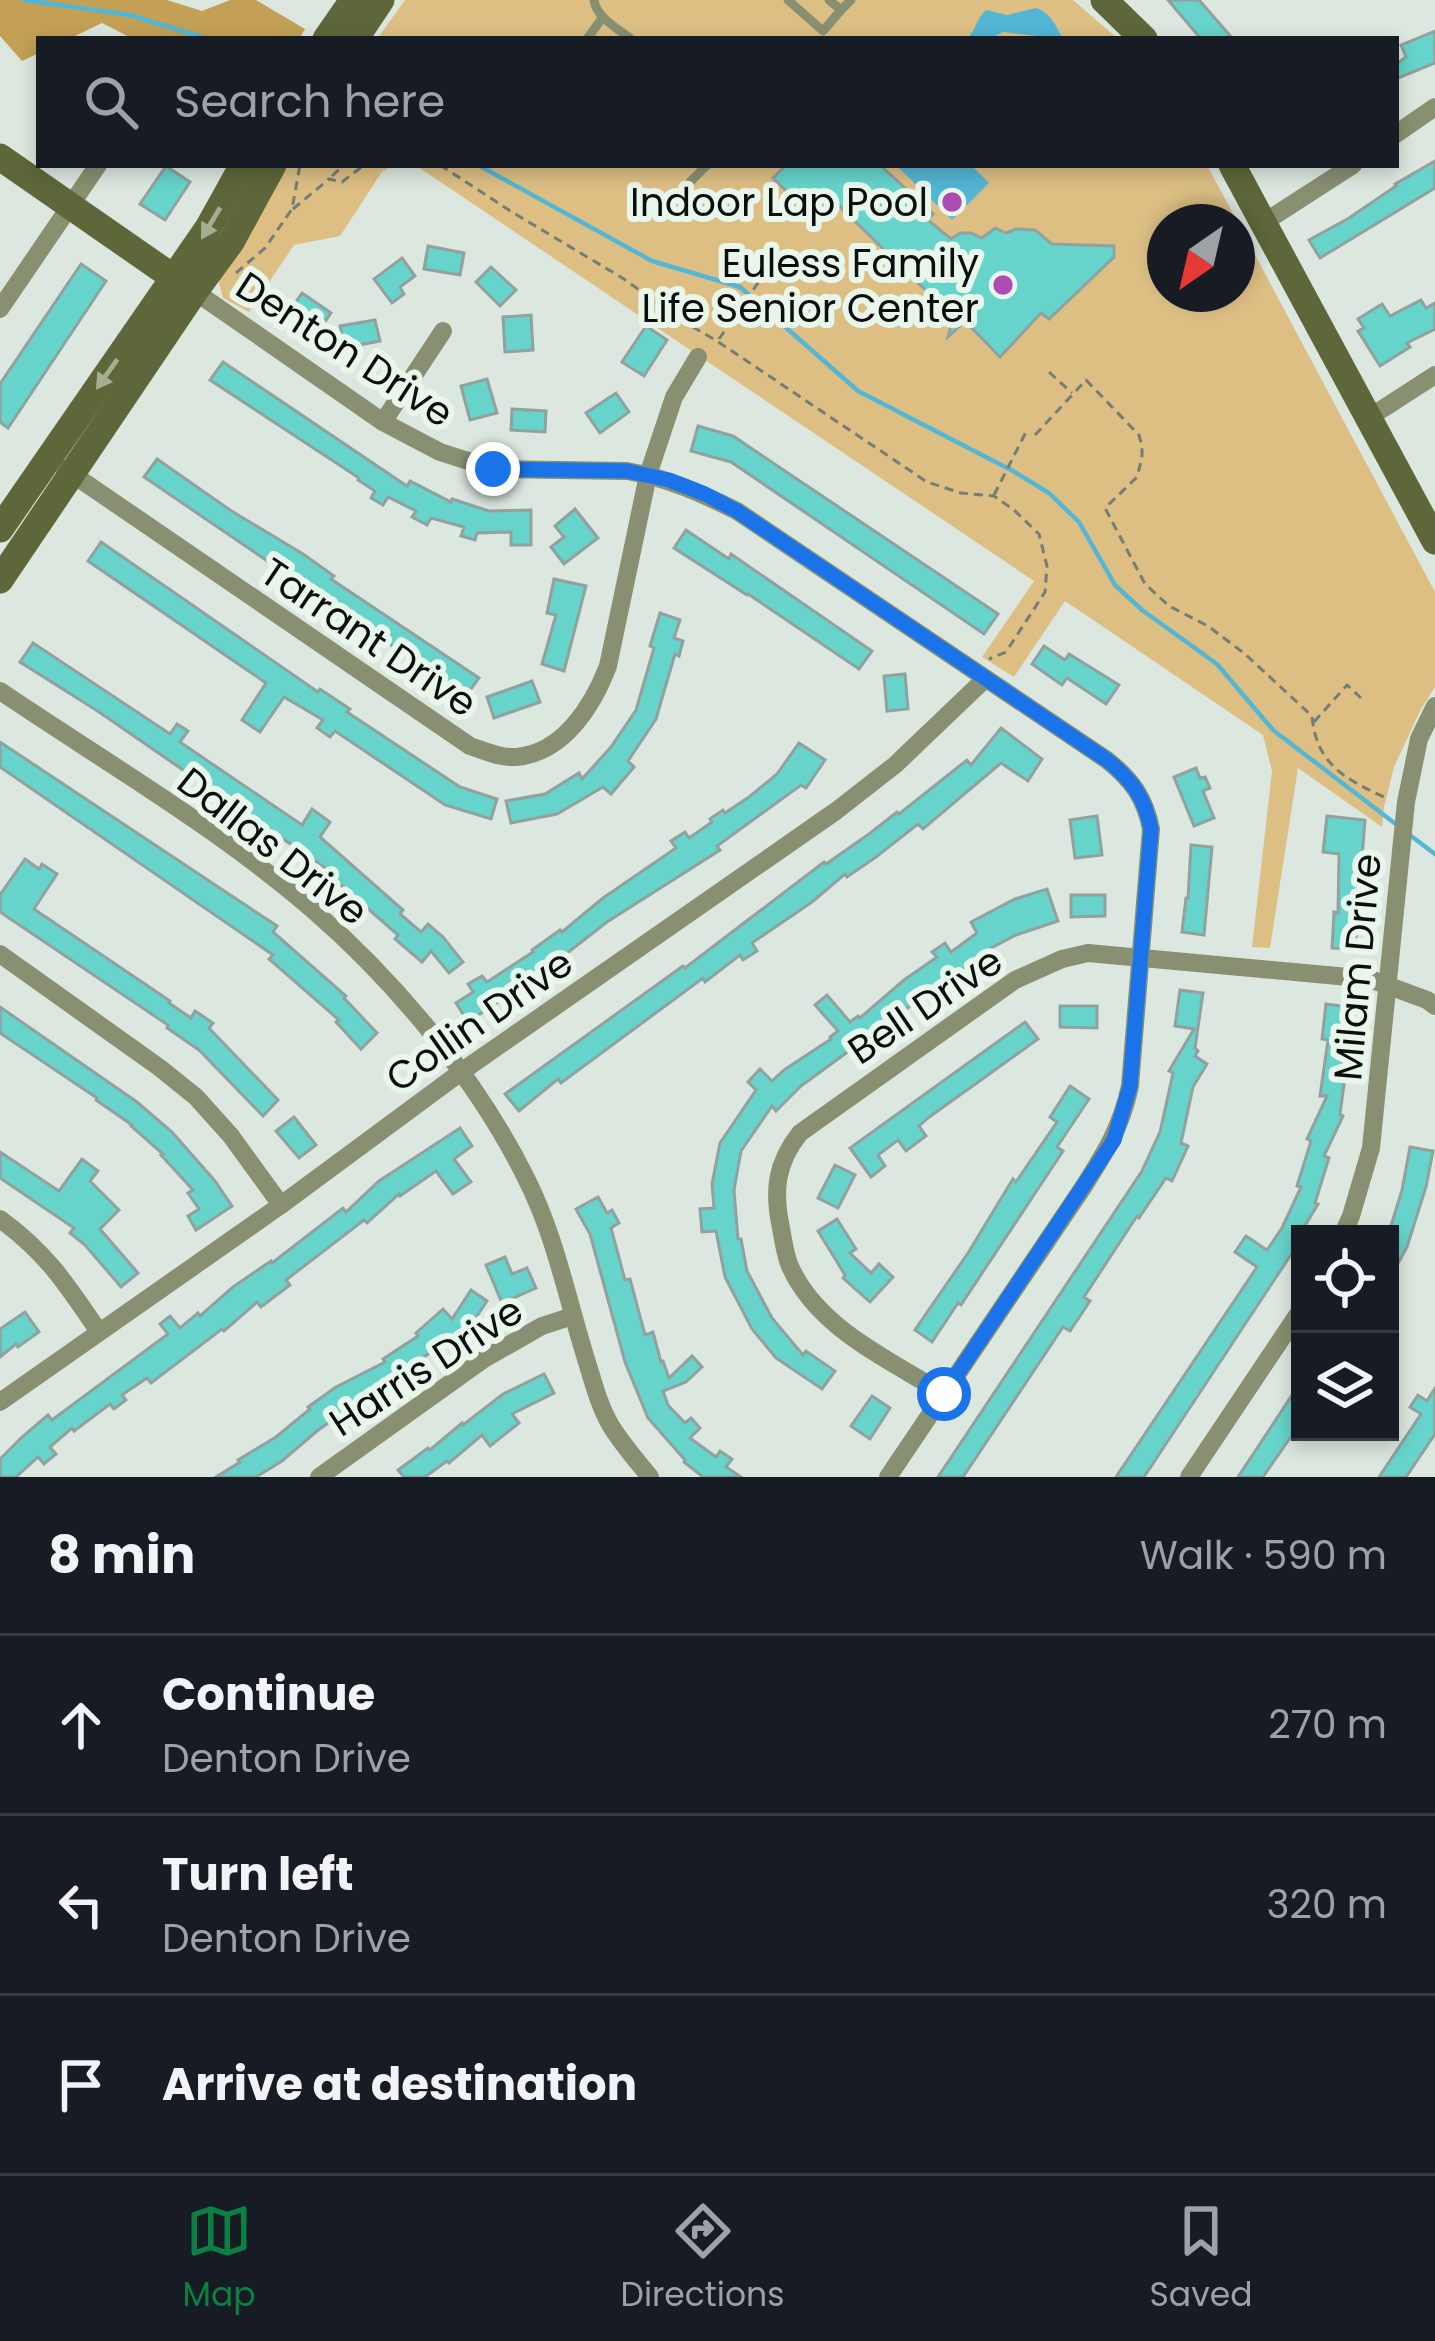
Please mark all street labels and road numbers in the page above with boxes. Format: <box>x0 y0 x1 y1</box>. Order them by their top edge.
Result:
street label: Denton Drive <box>225 259 464 440</box>
street label: Tarrant Drive <box>250 545 488 730</box>
street label: Dallas Drive <box>166 755 379 938</box>
street label: Milam Drive <box>1320 851 1395 1083</box>
street label: Bell Drive <box>837 934 1013 1077</box>
street label: Collin Drive <box>375 936 584 1105</box>
street label: Harris Drive <box>319 1283 534 1450</box>

